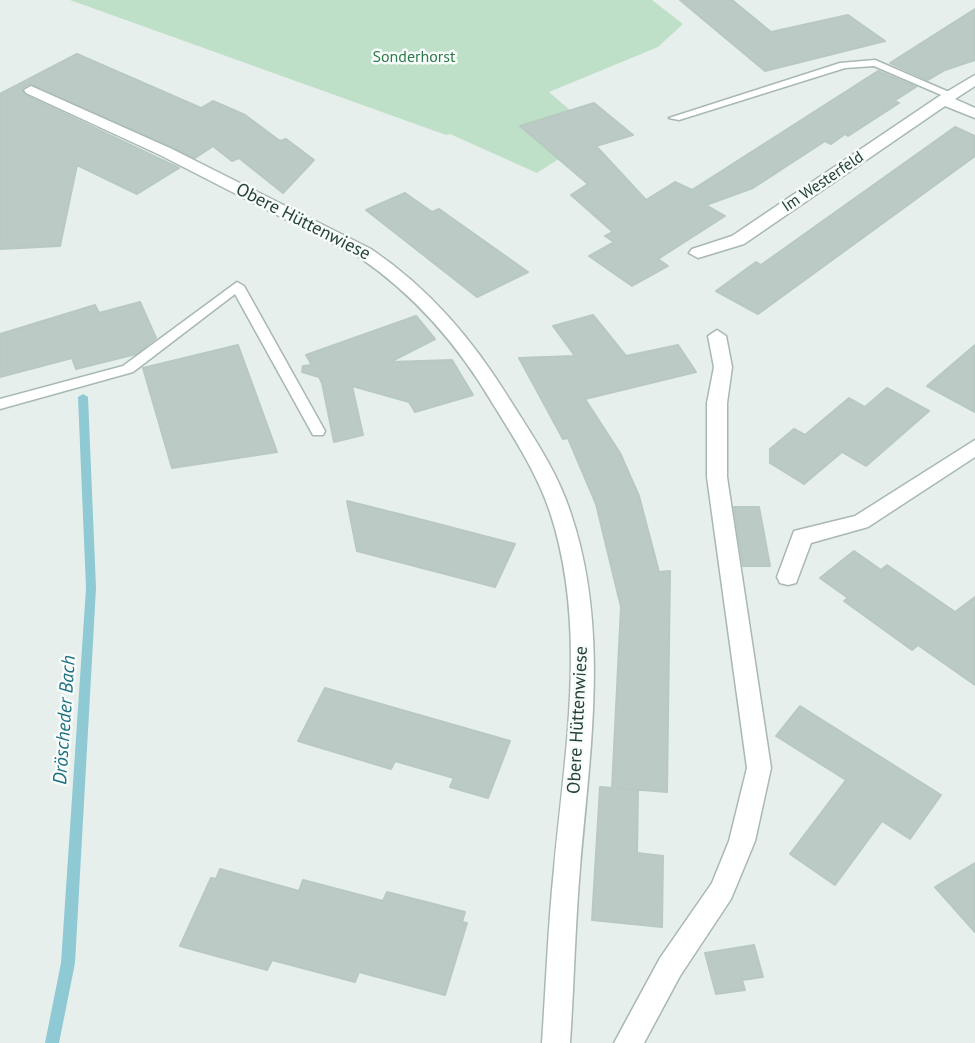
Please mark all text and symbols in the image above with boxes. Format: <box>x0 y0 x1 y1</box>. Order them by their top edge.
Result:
park label: Sonderhorst <box>373 47 455 67</box>
street label: Im Westerfeld <box>778 148 868 216</box>
street label: Obere Hüttenwiese <box>232 179 374 265</box>
street label: Obere Hüttenwiese <box>563 646 593 794</box>
water label: Dröscheder Bach <box>49 655 81 785</box>

